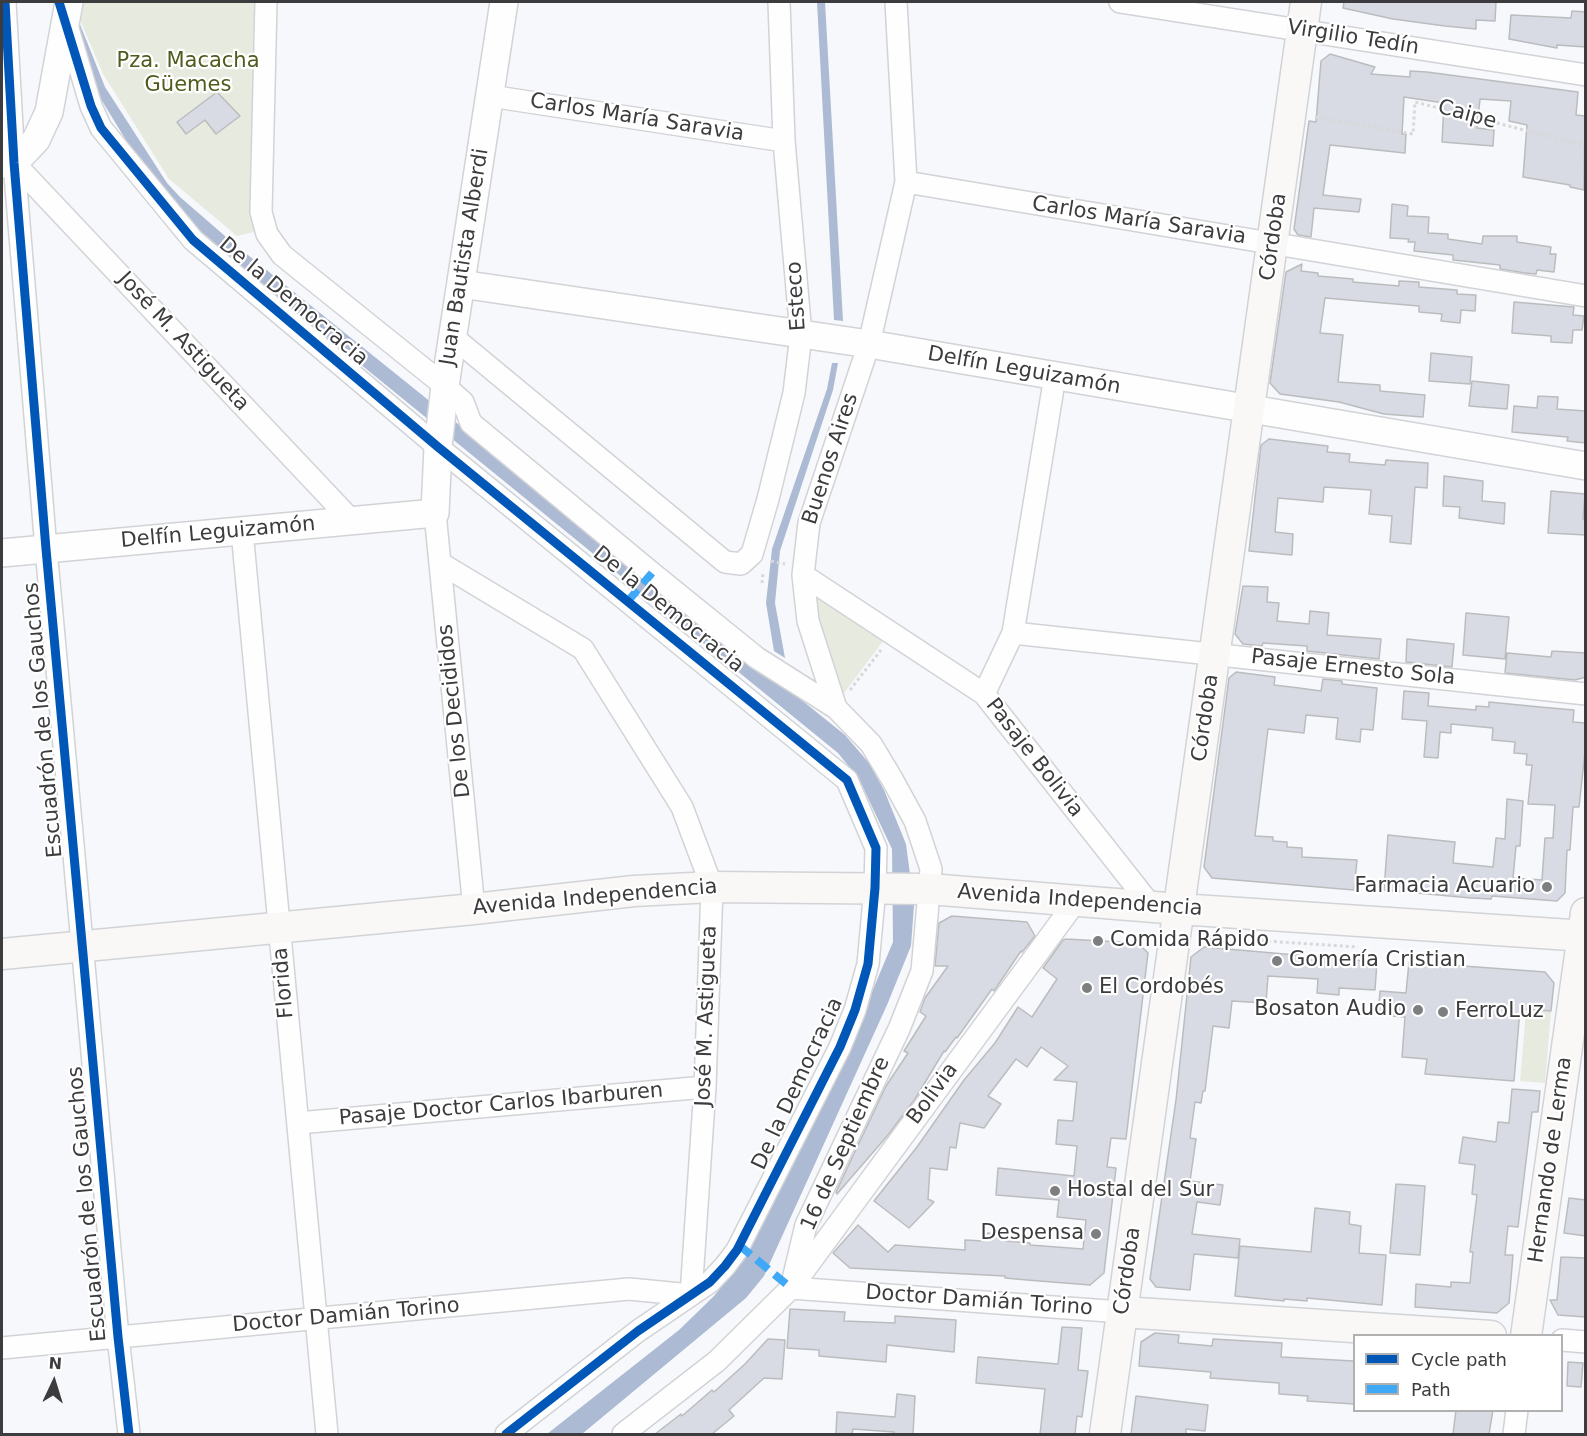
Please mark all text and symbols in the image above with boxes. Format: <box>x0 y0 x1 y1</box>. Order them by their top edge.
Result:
street label: Virgilio Tedín <box>1285 15 1421 61</box>
park label: Pza. Macacha Güemes <box>116 49 260 99</box>
street label: Carlos María Saravia <box>528 89 746 147</box>
street label: Caipe <box>1435 95 1499 135</box>
street label: Juan Bautista Alberdi <box>435 147 495 367</box>
street label: Carlos María Saravia <box>1030 192 1248 250</box>
street label: Córdoba <box>1255 192 1293 282</box>
street label: De la Democracia <box>213 232 373 372</box>
street label: Esteco <box>782 260 812 332</box>
street label: José M. Astigueta <box>112 267 254 417</box>
street label: Delfín Leguizamón <box>926 342 1122 400</box>
street label: Buenos Aires <box>798 390 864 528</box>
street label: Delfín Leguizamón <box>120 512 316 554</box>
street label: De la Democracia <box>587 541 749 679</box>
street label: Escuadrón de los Gauchos <box>19 581 69 859</box>
street label: De los Decididos <box>433 623 477 799</box>
street label: Pasaje Ernesto Sola <box>1250 645 1456 691</box>
street label: Córdoba <box>1187 673 1225 763</box>
street label: Pasaje Bolivia <box>980 694 1088 822</box>
place label: Farmacia Acuario <box>1354 874 1535 900</box>
street label: Avenida Independencia <box>472 875 718 921</box>
street label: Avenida Independencia <box>957 880 1203 922</box>
marker: Farmacia Acuario <box>1540 880 1554 894</box>
street label: José M. Astigueta <box>691 925 723 1107</box>
place label: Comida Rápido <box>1110 928 1269 954</box>
marker: Comida Rápido <box>1091 934 1105 948</box>
street label: Florida <box>268 946 300 1020</box>
place label: Gomería Cristian <box>1289 948 1466 974</box>
marker: Gomería Cristian <box>1270 954 1284 968</box>
place label: El Cordobés <box>1099 975 1224 1001</box>
marker: El Cordobés <box>1080 981 1094 995</box>
street label: De la Democracia <box>747 994 849 1174</box>
place label: Bosaton Audio <box>1254 997 1406 1023</box>
place label: FerroLuz <box>1455 999 1544 1025</box>
marker: Bosaton Audio <box>1411 1003 1425 1017</box>
marker: FerroLuz <box>1436 1005 1450 1019</box>
street label: 16 de Septiembre <box>796 1053 896 1235</box>
street label: Hernando de Lerma <box>1524 1055 1578 1265</box>
street label: Bolivia <box>902 1058 964 1130</box>
street label: Escuadrón de los Gauchos <box>63 1065 113 1343</box>
street label: Pasaje Doctor Carlos Ibarburen <box>338 1078 664 1132</box>
place label: Hostal del Sur <box>1067 1178 1214 1204</box>
marker: Hostal del Sur <box>1048 1184 1062 1198</box>
place label: Despensa <box>981 1221 1084 1247</box>
street label: Córdoba <box>1109 1226 1147 1316</box>
marker: Despensa <box>1089 1227 1103 1241</box>
street label: Doctor Damián Torino <box>864 1280 1094 1322</box>
street label: Doctor Damián Torino <box>231 1294 461 1338</box>
legend <box>1353 1334 1563 1412</box>
text: Cycle path <box>1411 1349 1507 1370</box>
north arrow <box>24 1352 84 1412</box>
text: N <box>48 1354 63 1373</box>
text: Path <box>1411 1379 1451 1400</box>

